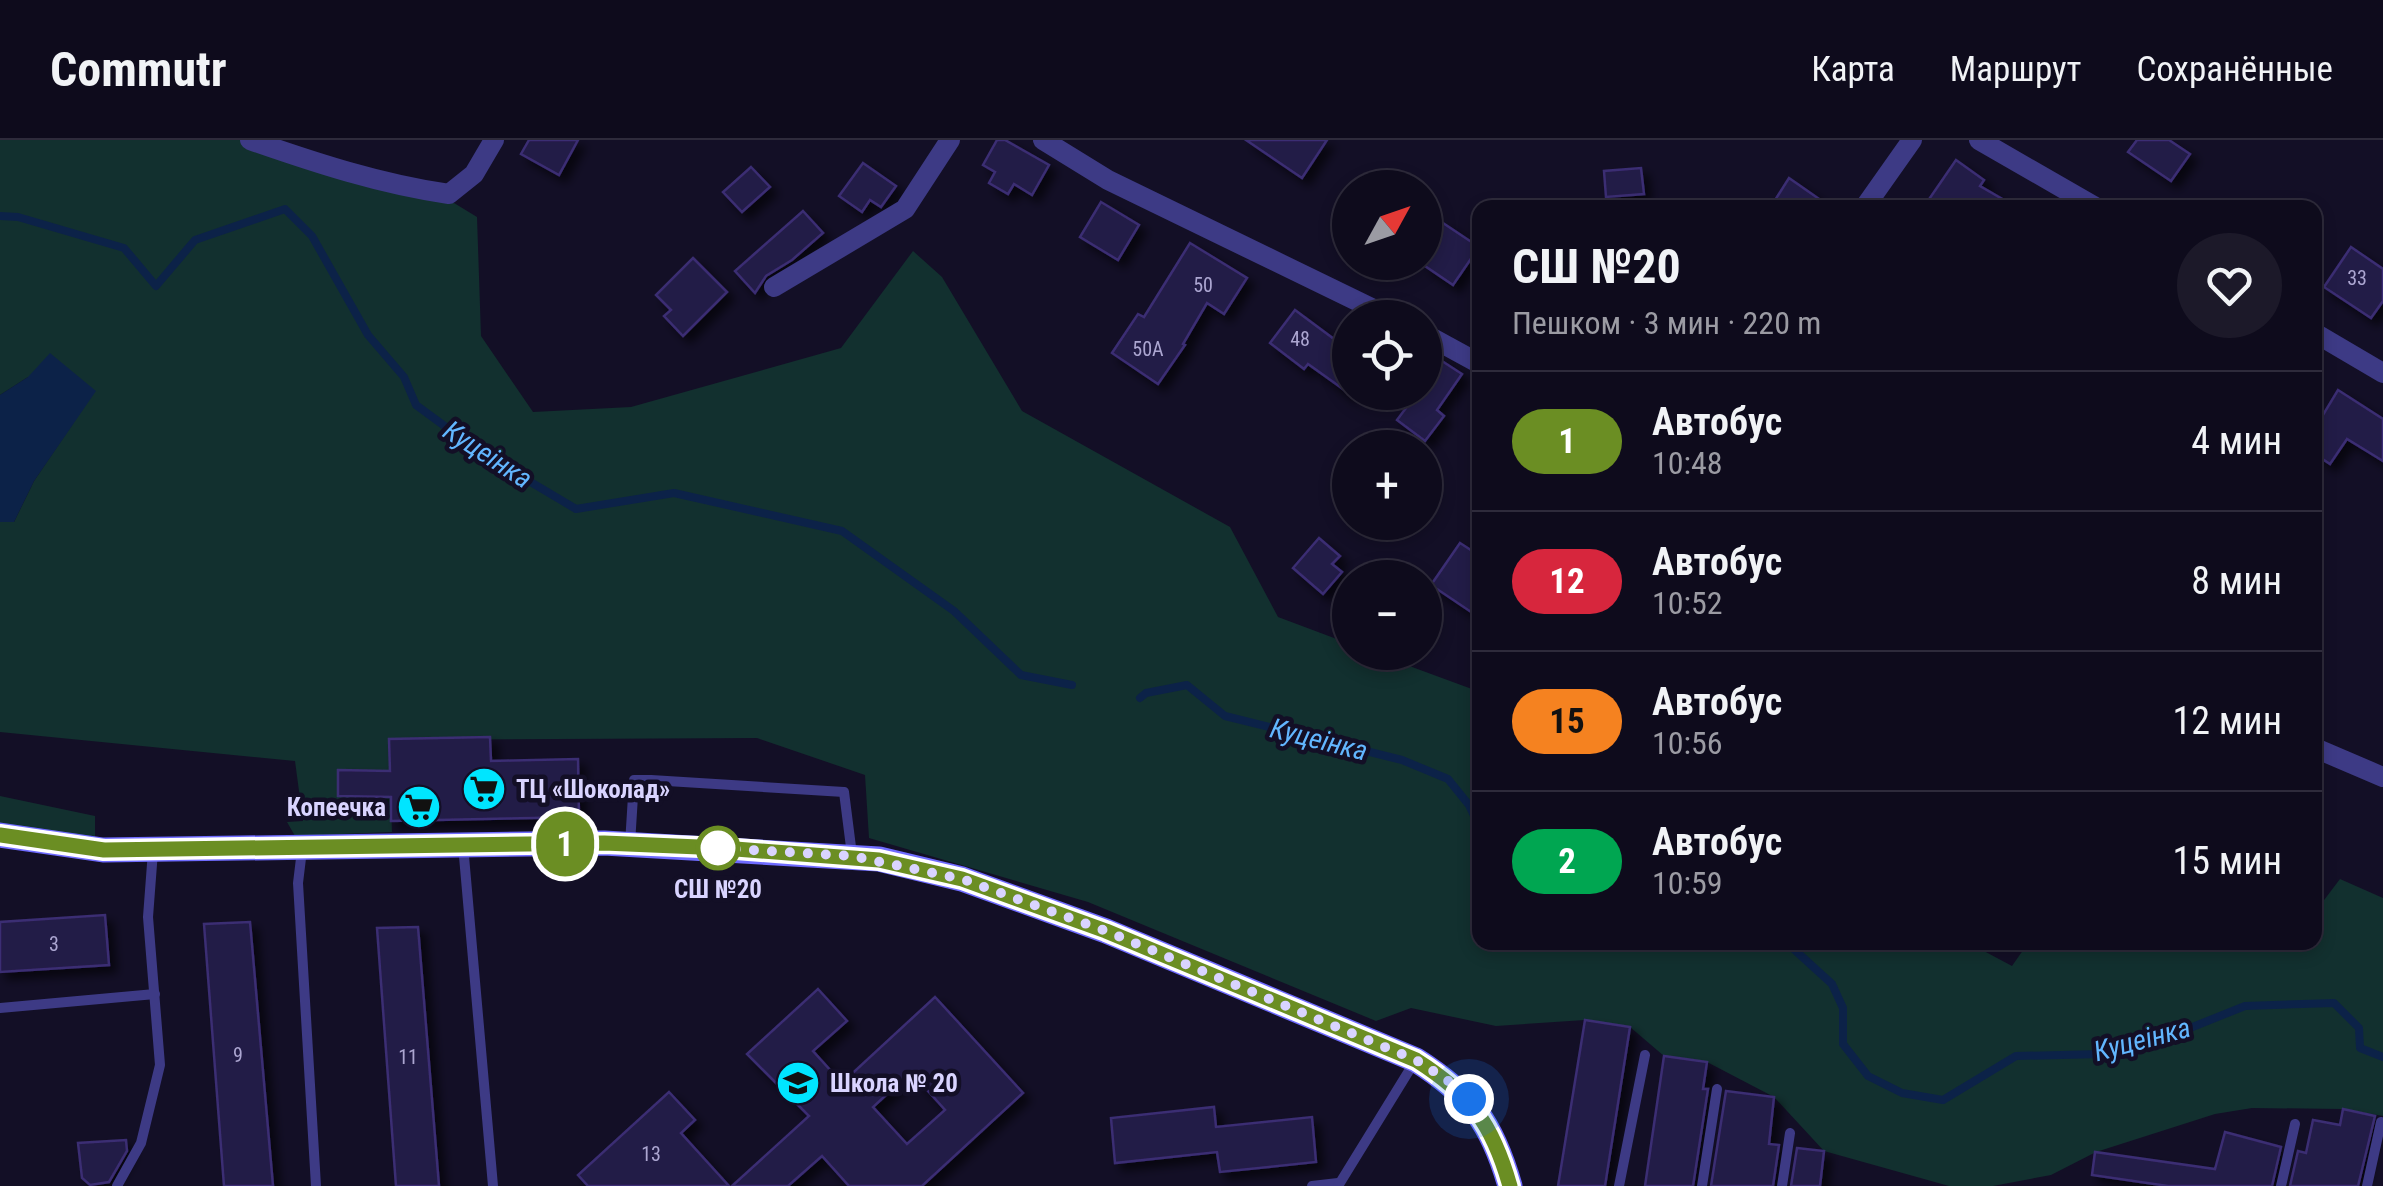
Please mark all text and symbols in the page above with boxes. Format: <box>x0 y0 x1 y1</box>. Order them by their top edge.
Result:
text: Commutr <box>50 41 227 98</box>
text: Карта <box>1811 49 1895 90</box>
text: Маршрут <box>1950 49 2082 90</box>
text: Сохранённые <box>2137 49 2333 90</box>
north arrow <box>1332 170 1442 280</box>
map controls <box>1332 170 1442 670</box>
button: heart <box>2177 233 2282 338</box>
text: СШ №20 <box>1512 238 1681 295</box>
house number: 33 <box>2347 266 2367 290</box>
house number: 50 <box>1193 273 1213 297</box>
button: locate <box>1332 300 1442 410</box>
text: Пешком · 3 мин · 220 m <box>1512 304 1821 342</box>
house number: 48 <box>1290 327 1310 351</box>
house number: 50А <box>1132 337 1164 361</box>
text: Автобус <box>1652 400 1782 444</box>
water label: Куцеінка <box>437 414 538 495</box>
text: 4 мин <box>2191 419 2282 463</box>
text: 1 <box>1558 421 1576 462</box>
button: + <box>1332 430 1442 540</box>
text: 10:48 <box>1652 444 1723 482</box>
text: Автобус <box>1652 540 1782 584</box>
text: 8 мин <box>2191 559 2282 603</box>
button: − <box>1332 560 1442 670</box>
text: 12 <box>1549 561 1585 602</box>
text: 10:52 <box>1652 584 1723 622</box>
text: Автобус <box>1652 680 1782 724</box>
text: 12 мин <box>2173 699 2282 743</box>
text: 15 <box>1549 701 1585 742</box>
water label: Куцеінка <box>1267 711 1371 767</box>
text: 10:56 <box>1652 724 1723 762</box>
supermarket icon: ТЦ «Шоколад» <box>461 766 507 812</box>
place label: ТЦ «Шоколад» <box>516 775 670 804</box>
supermarket icon: Копеечка <box>396 784 442 830</box>
place label: Копеечка <box>287 793 386 822</box>
line badge: 1 <box>532 812 598 876</box>
text: Автобус <box>1652 820 1782 864</box>
text: 1 <box>556 824 574 865</box>
marker: СШ №20 <box>697 827 739 869</box>
text: 15 мин <box>2173 839 2282 883</box>
text: 2 <box>1558 841 1576 882</box>
text: 10:59 <box>1652 864 1723 902</box>
place label: СШ №20 <box>674 875 762 904</box>
house number: 3 <box>49 932 59 956</box>
water label: Куцеінка <box>2090 1011 2194 1068</box>
house number: 9 <box>233 1043 243 1067</box>
house number: 11 <box>398 1045 418 1069</box>
school or university icon: Школа № 20 <box>775 1060 821 1106</box>
place label: Школа № 20 <box>830 1069 958 1098</box>
your location <box>1444 1074 1494 1124</box>
house number: 13 <box>641 1142 661 1166</box>

